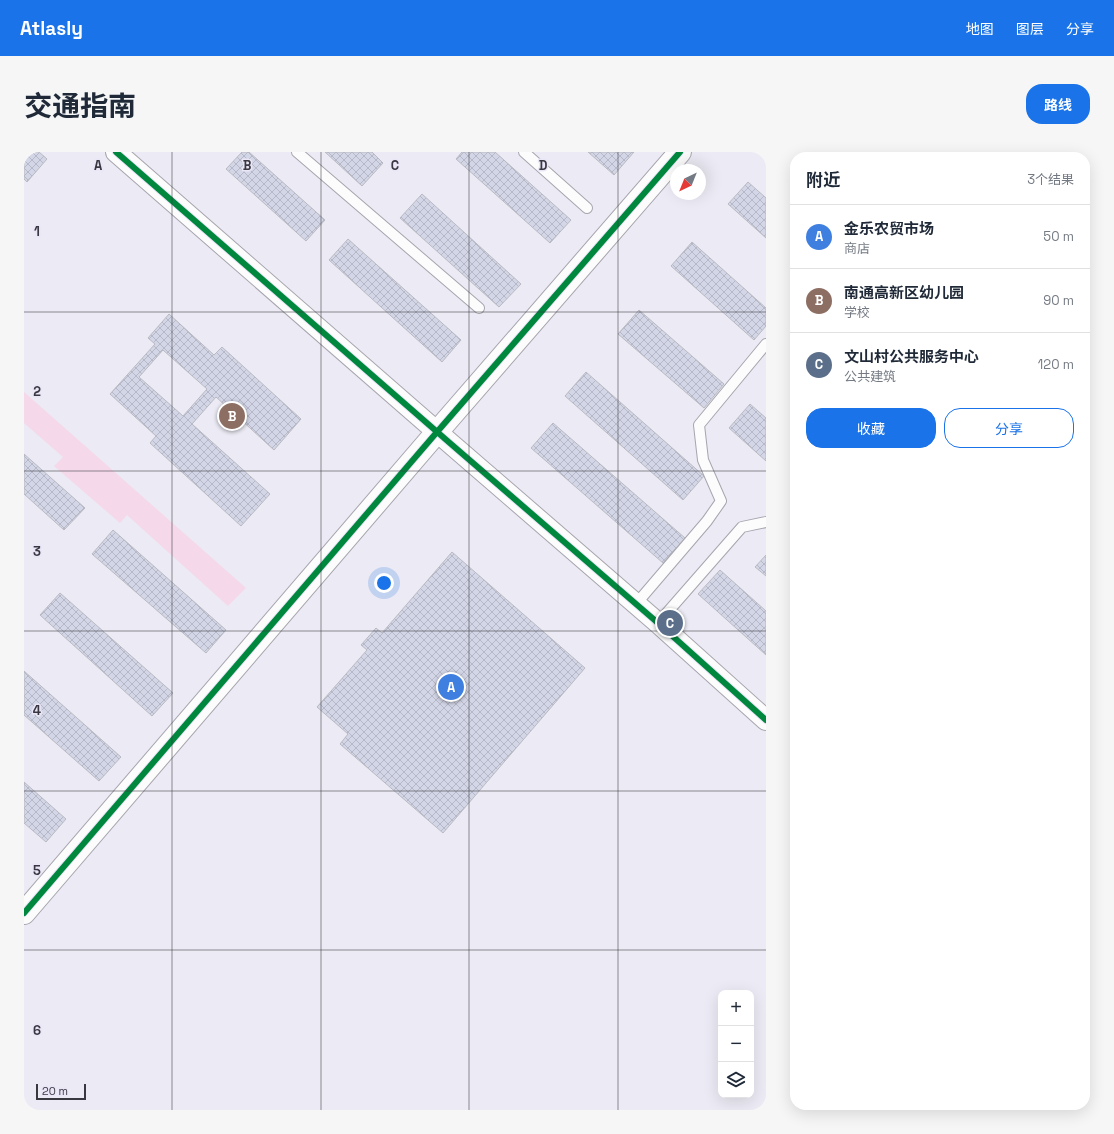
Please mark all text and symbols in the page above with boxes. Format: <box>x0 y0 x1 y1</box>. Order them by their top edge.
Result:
text: Atlasly <box>20 16 83 41</box>
text: 地图 <box>966 20 994 38</box>
text: 图层 <box>1016 20 1044 38</box>
text: 分享 <box>1066 20 1094 38</box>
button: 路线 <box>1026 84 1090 124</box>
text: 交通指南 <box>24 88 136 124</box>
text: A <box>94 157 103 174</box>
text: B <box>243 157 252 174</box>
text: C <box>391 157 399 174</box>
text: D <box>539 157 548 174</box>
north arrow <box>670 164 706 200</box>
text: 附近 <box>806 169 840 191</box>
text: 3个结果 <box>1027 171 1074 188</box>
text: 金乐农贸市场 <box>844 219 934 238</box>
text: 1 <box>34 223 40 240</box>
text: A <box>815 228 823 245</box>
text: 50 m <box>1043 228 1074 245</box>
text: 商店 <box>844 240 870 257</box>
text: 南通高新区幼儿园 <box>844 283 964 302</box>
text: B <box>815 292 823 309</box>
text: 90 m <box>1043 292 1074 309</box>
text: 学校 <box>844 304 870 321</box>
text: 文山村公共服务中心 <box>844 347 979 366</box>
text: C <box>815 356 823 373</box>
text: 120 m <box>1038 356 1074 373</box>
text: 公共建筑 <box>844 368 896 385</box>
text: 2 <box>33 383 41 400</box>
pin: B <box>219 401 245 431</box>
button: 收藏 <box>806 408 936 448</box>
button: 分享 <box>944 408 1074 448</box>
text: 3 <box>33 543 41 560</box>
your location <box>374 573 394 593</box>
pin: C <box>657 608 683 638</box>
pin: A <box>438 672 464 702</box>
text: 4 <box>33 702 41 719</box>
text: 5 <box>33 862 41 879</box>
map controls <box>718 990 754 1098</box>
button: + <box>718 990 754 1026</box>
text: 6 <box>33 1022 41 1039</box>
button: − <box>718 1026 754 1062</box>
button: layers <box>718 1062 754 1098</box>
scale bar <box>36 1082 86 1101</box>
text: 20 m <box>42 1084 68 1098</box>

